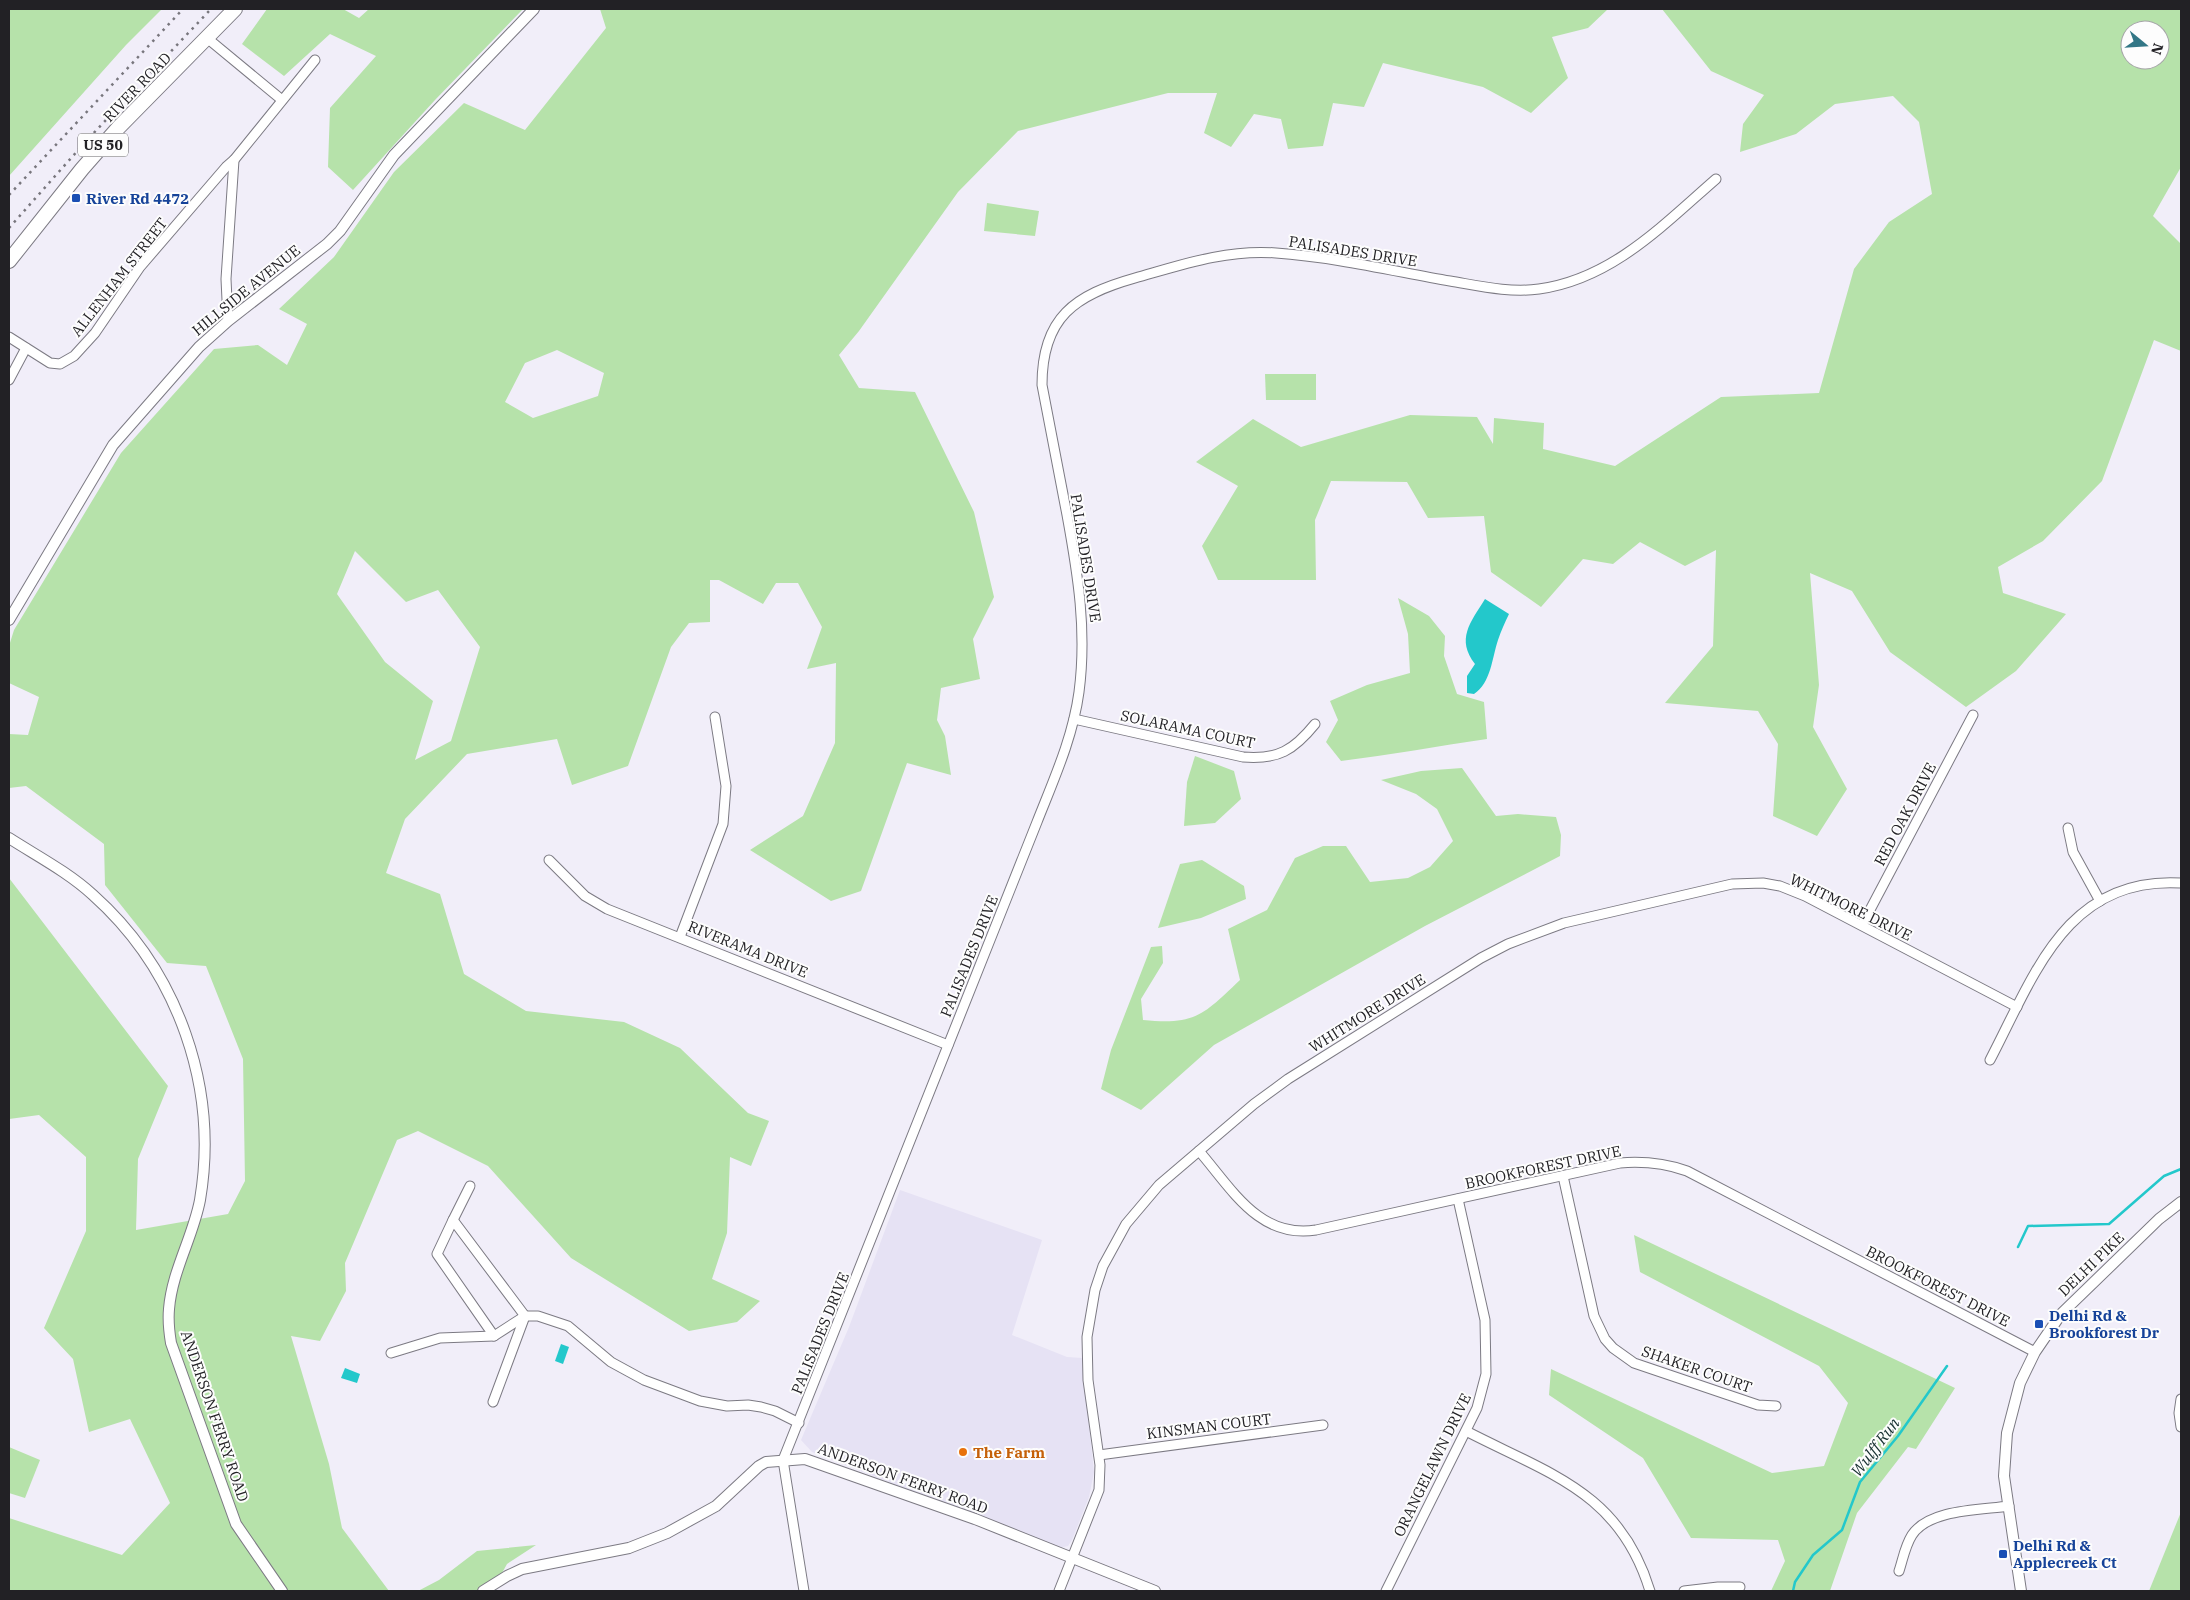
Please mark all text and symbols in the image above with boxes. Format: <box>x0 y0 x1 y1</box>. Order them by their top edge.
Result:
north arrow <box>2120 20 2170 70</box>
text: N <box>2147 41 2168 57</box>
street label: RIVER ROAD <box>99 48 175 126</box>
road number: US 50 <box>78 134 128 156</box>
place label: River Rd 4472 <box>86 189 189 208</box>
marker: River Rd 4472 <box>70 192 82 204</box>
street label: ALLENHAM STREET <box>67 214 171 340</box>
street label: PALISADES DRIVE <box>1287 231 1419 271</box>
street label: HILLSIDE AVENUE <box>188 240 304 340</box>
street label: PALISADES DRIVE <box>1066 492 1106 624</box>
street label: SOLARAMA COURT <box>1119 705 1257 753</box>
street label: RED OAK DRIVE <box>1870 759 1940 869</box>
street label: WHITMORE DRIVE <box>1787 869 1915 945</box>
street label: PALISADES DRIVE <box>936 892 1002 1020</box>
street label: RIVERAMA DRIVE <box>685 916 811 982</box>
street label: WHITMORE DRIVE <box>1305 970 1429 1056</box>
street label: BROOKFOREST DRIVE <box>1463 1141 1623 1193</box>
street label: DELHI PIKE <box>2054 1228 2128 1300</box>
street label: BROOKFOREST DRIVE <box>1863 1241 2013 1331</box>
street label: PALISADES DRIVE <box>787 1269 853 1397</box>
place label: Delhi Rd & Brookforest Dr <box>2049 1306 2160 1342</box>
marker: Delhi Rd & Brookforest Dr <box>2033 1318 2045 1330</box>
street label: ANDERSON FERRY ROAD <box>177 1328 253 1504</box>
street label: SHAKER COURT <box>1639 1341 1755 1397</box>
street label: ORANGELAWN DRIVE <box>1389 1390 1475 1540</box>
street label: KINSMAN COURT <box>1145 1409 1273 1443</box>
water label: Wulff Run <box>1846 1414 1904 1480</box>
street label: ANDERSON FERRY ROAD <box>815 1438 991 1518</box>
place label: The Farm <box>973 1443 1045 1462</box>
marker: The Farm <box>957 1446 969 1458</box>
place label: Delhi Rd & Applecreek Ct <box>2013 1536 2117 1572</box>
marker: Delhi Rd & Applecreek Ct <box>1997 1548 2009 1560</box>

